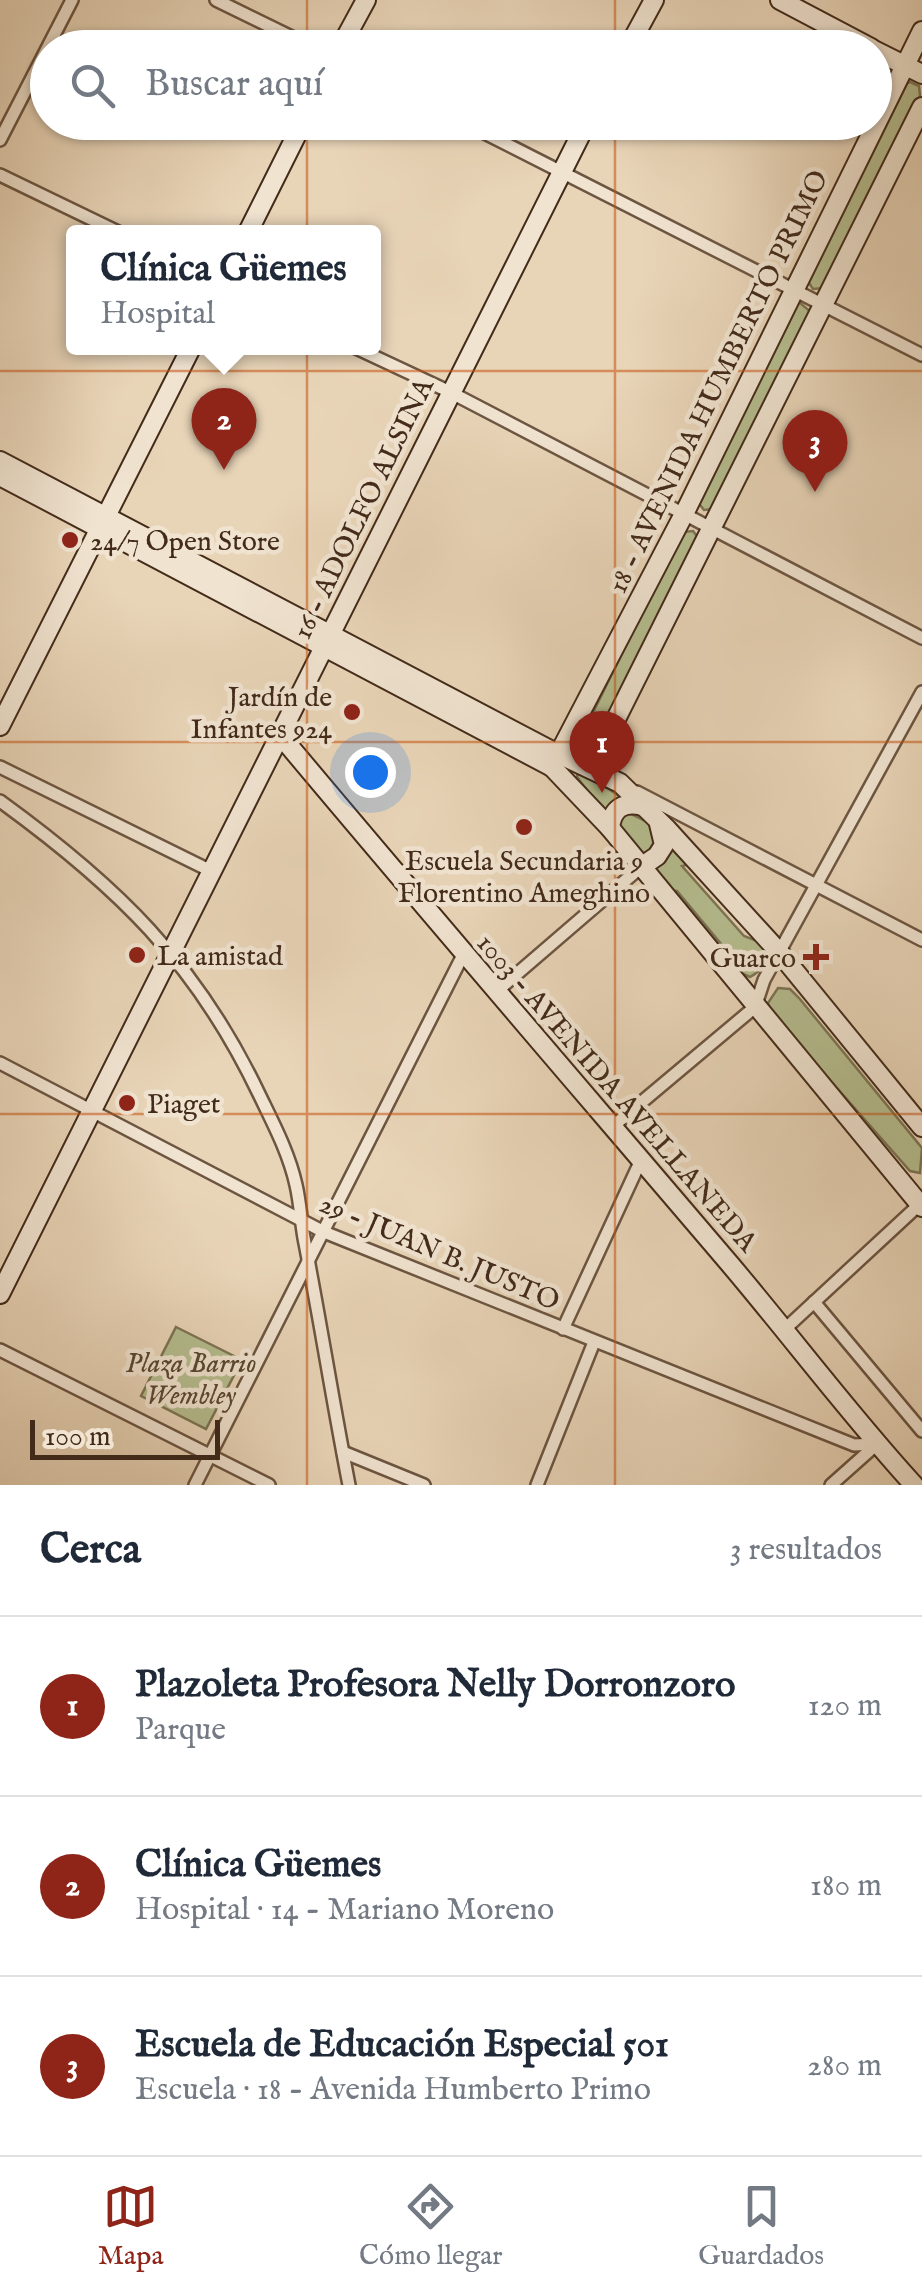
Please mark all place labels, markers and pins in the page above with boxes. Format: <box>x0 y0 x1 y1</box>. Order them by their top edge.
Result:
pin: 2 <box>192 388 256 470</box>
pin: 3 <box>782 410 848 492</box>
place label: 24/7 Open Store <box>90 525 280 560</box>
marker: 24/7 Open Store <box>59 529 81 551</box>
place label: Jardín de Infantes 924 <box>190 681 332 748</box>
marker: Jardín de Infantes 924 <box>341 701 363 723</box>
pin: 1 <box>570 710 634 793</box>
marker: Escuela Secundaria 9 Florentino Ameghino <box>513 816 535 838</box>
place label: Escuela Secundaria 9 Florentino Ameghino <box>398 845 650 912</box>
place label: La amistad <box>157 940 283 975</box>
place label: Guarco <box>710 942 796 977</box>
marker: La amistad <box>126 944 148 966</box>
marker: Guarco <box>805 946 827 968</box>
place label: Piaget <box>147 1088 221 1123</box>
marker: Piaget <box>116 1092 138 1114</box>

